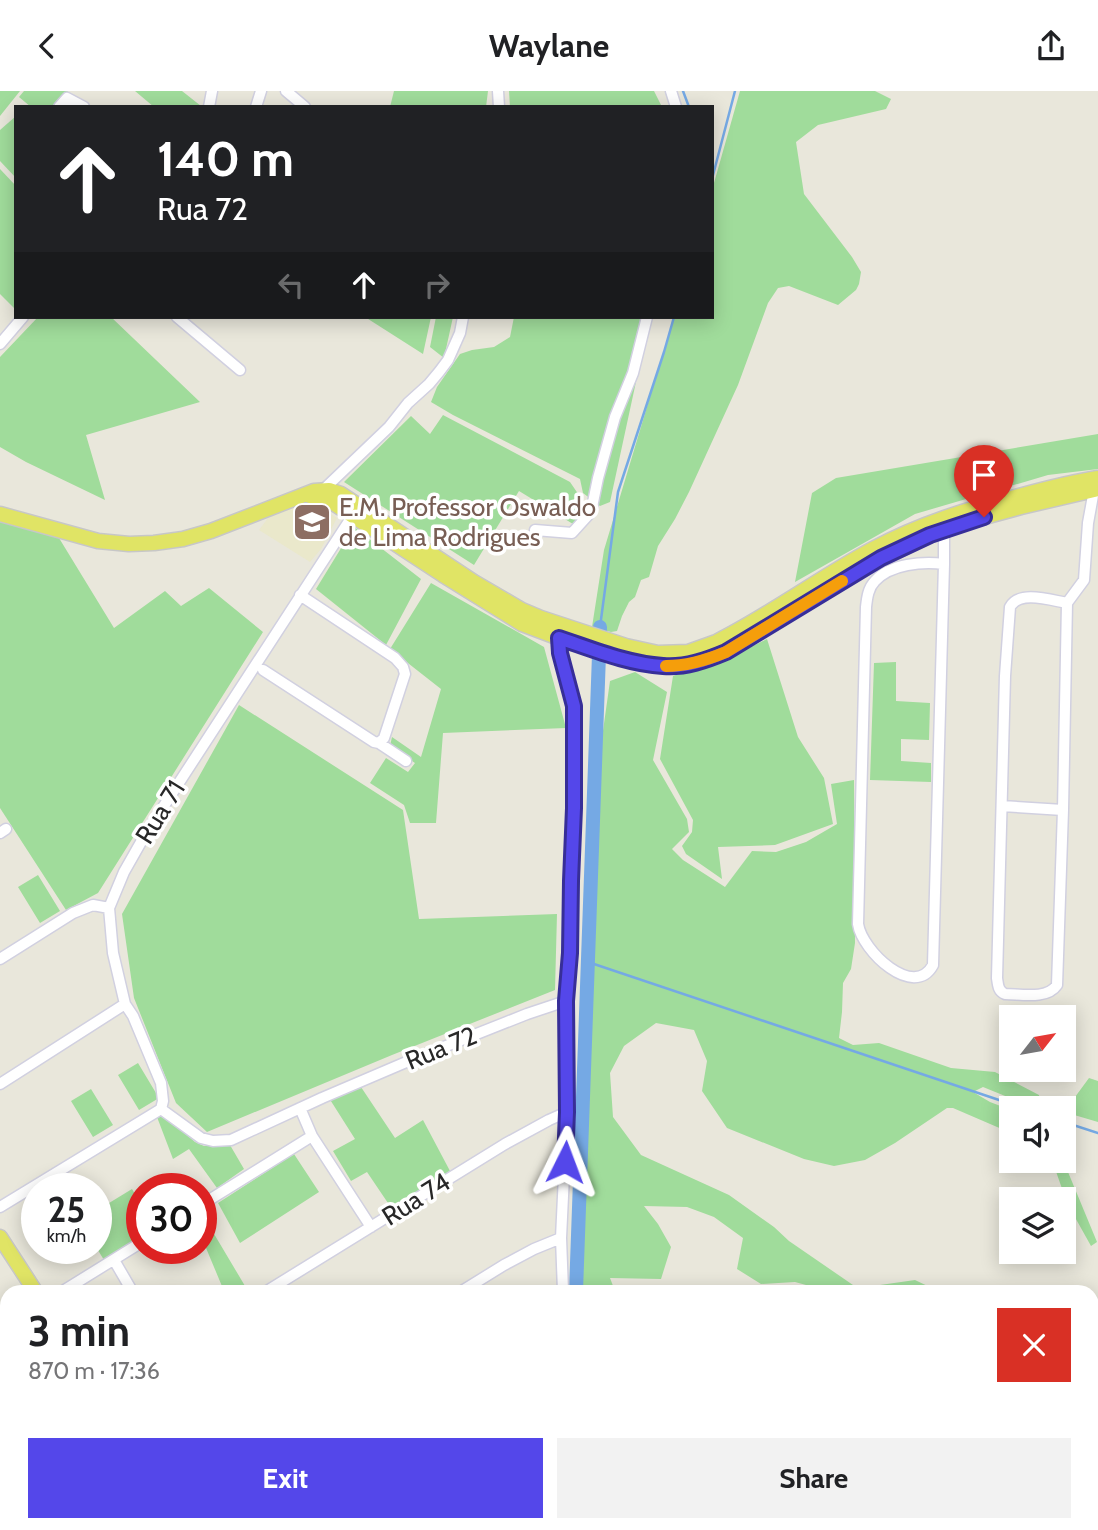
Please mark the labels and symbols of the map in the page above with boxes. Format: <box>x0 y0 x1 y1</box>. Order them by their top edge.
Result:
pin <box>954 445 1014 517</box>
place label: E.M. Professor Oswaldo de Lima Rodrigues <box>339 491 596 553</box>
school or university icon: E.M. Professor Oswaldo de Lima Rodrigues <box>291 501 333 543</box>
street label: Rua 71 <box>128 774 192 850</box>
north arrow <box>999 1005 1076 1081</box>
street label: Rua 72 <box>401 1019 481 1077</box>
position arrow <box>528 1125 602 1199</box>
street label: Rua 74 <box>376 1166 456 1232</box>
speed limit sign: 30 <box>126 1173 217 1264</box>

